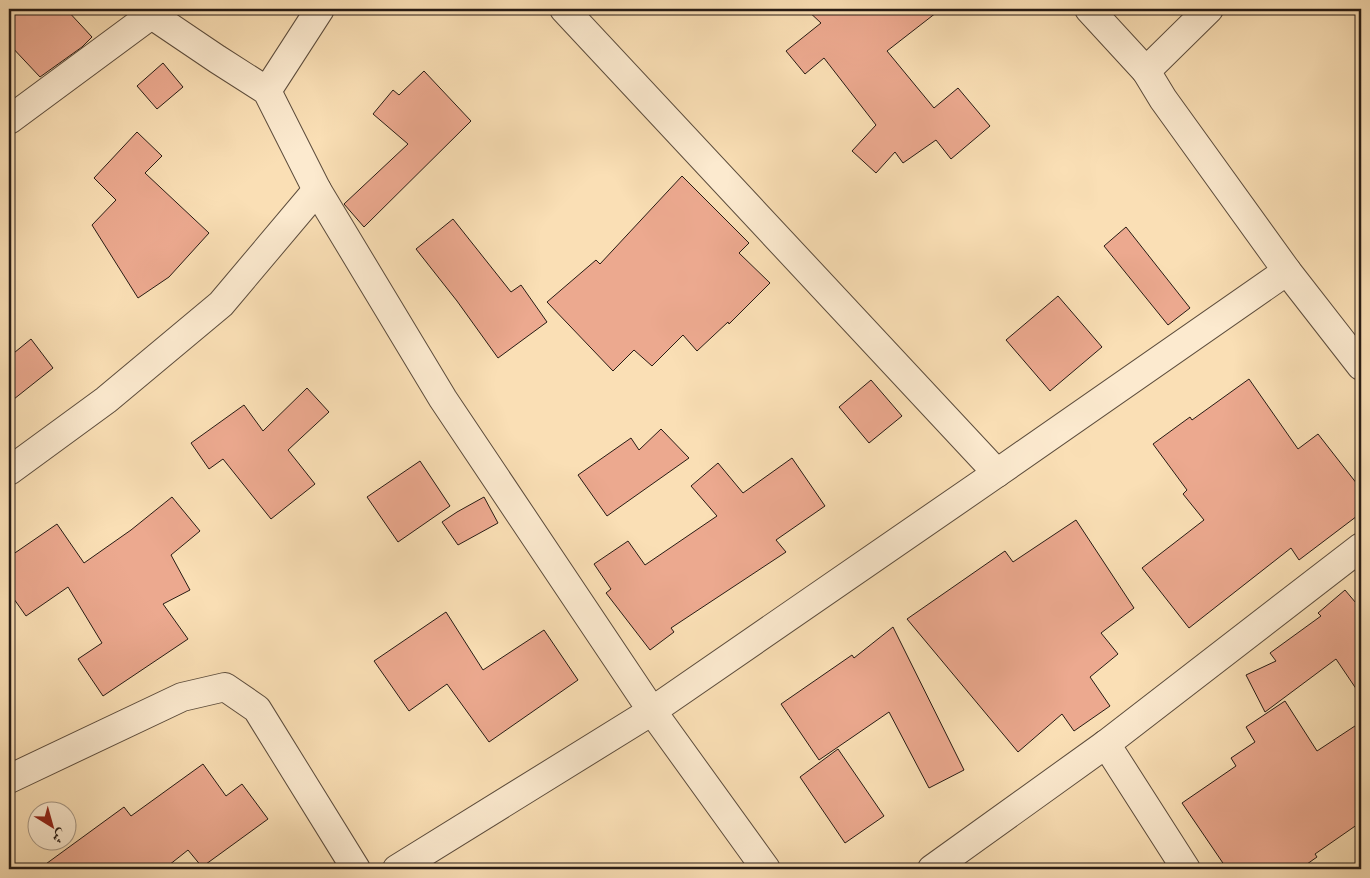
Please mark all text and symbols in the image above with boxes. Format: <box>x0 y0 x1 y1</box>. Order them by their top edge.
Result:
north arrow <box>28 800 78 850</box>
text: ش <box>48 824 71 849</box>

